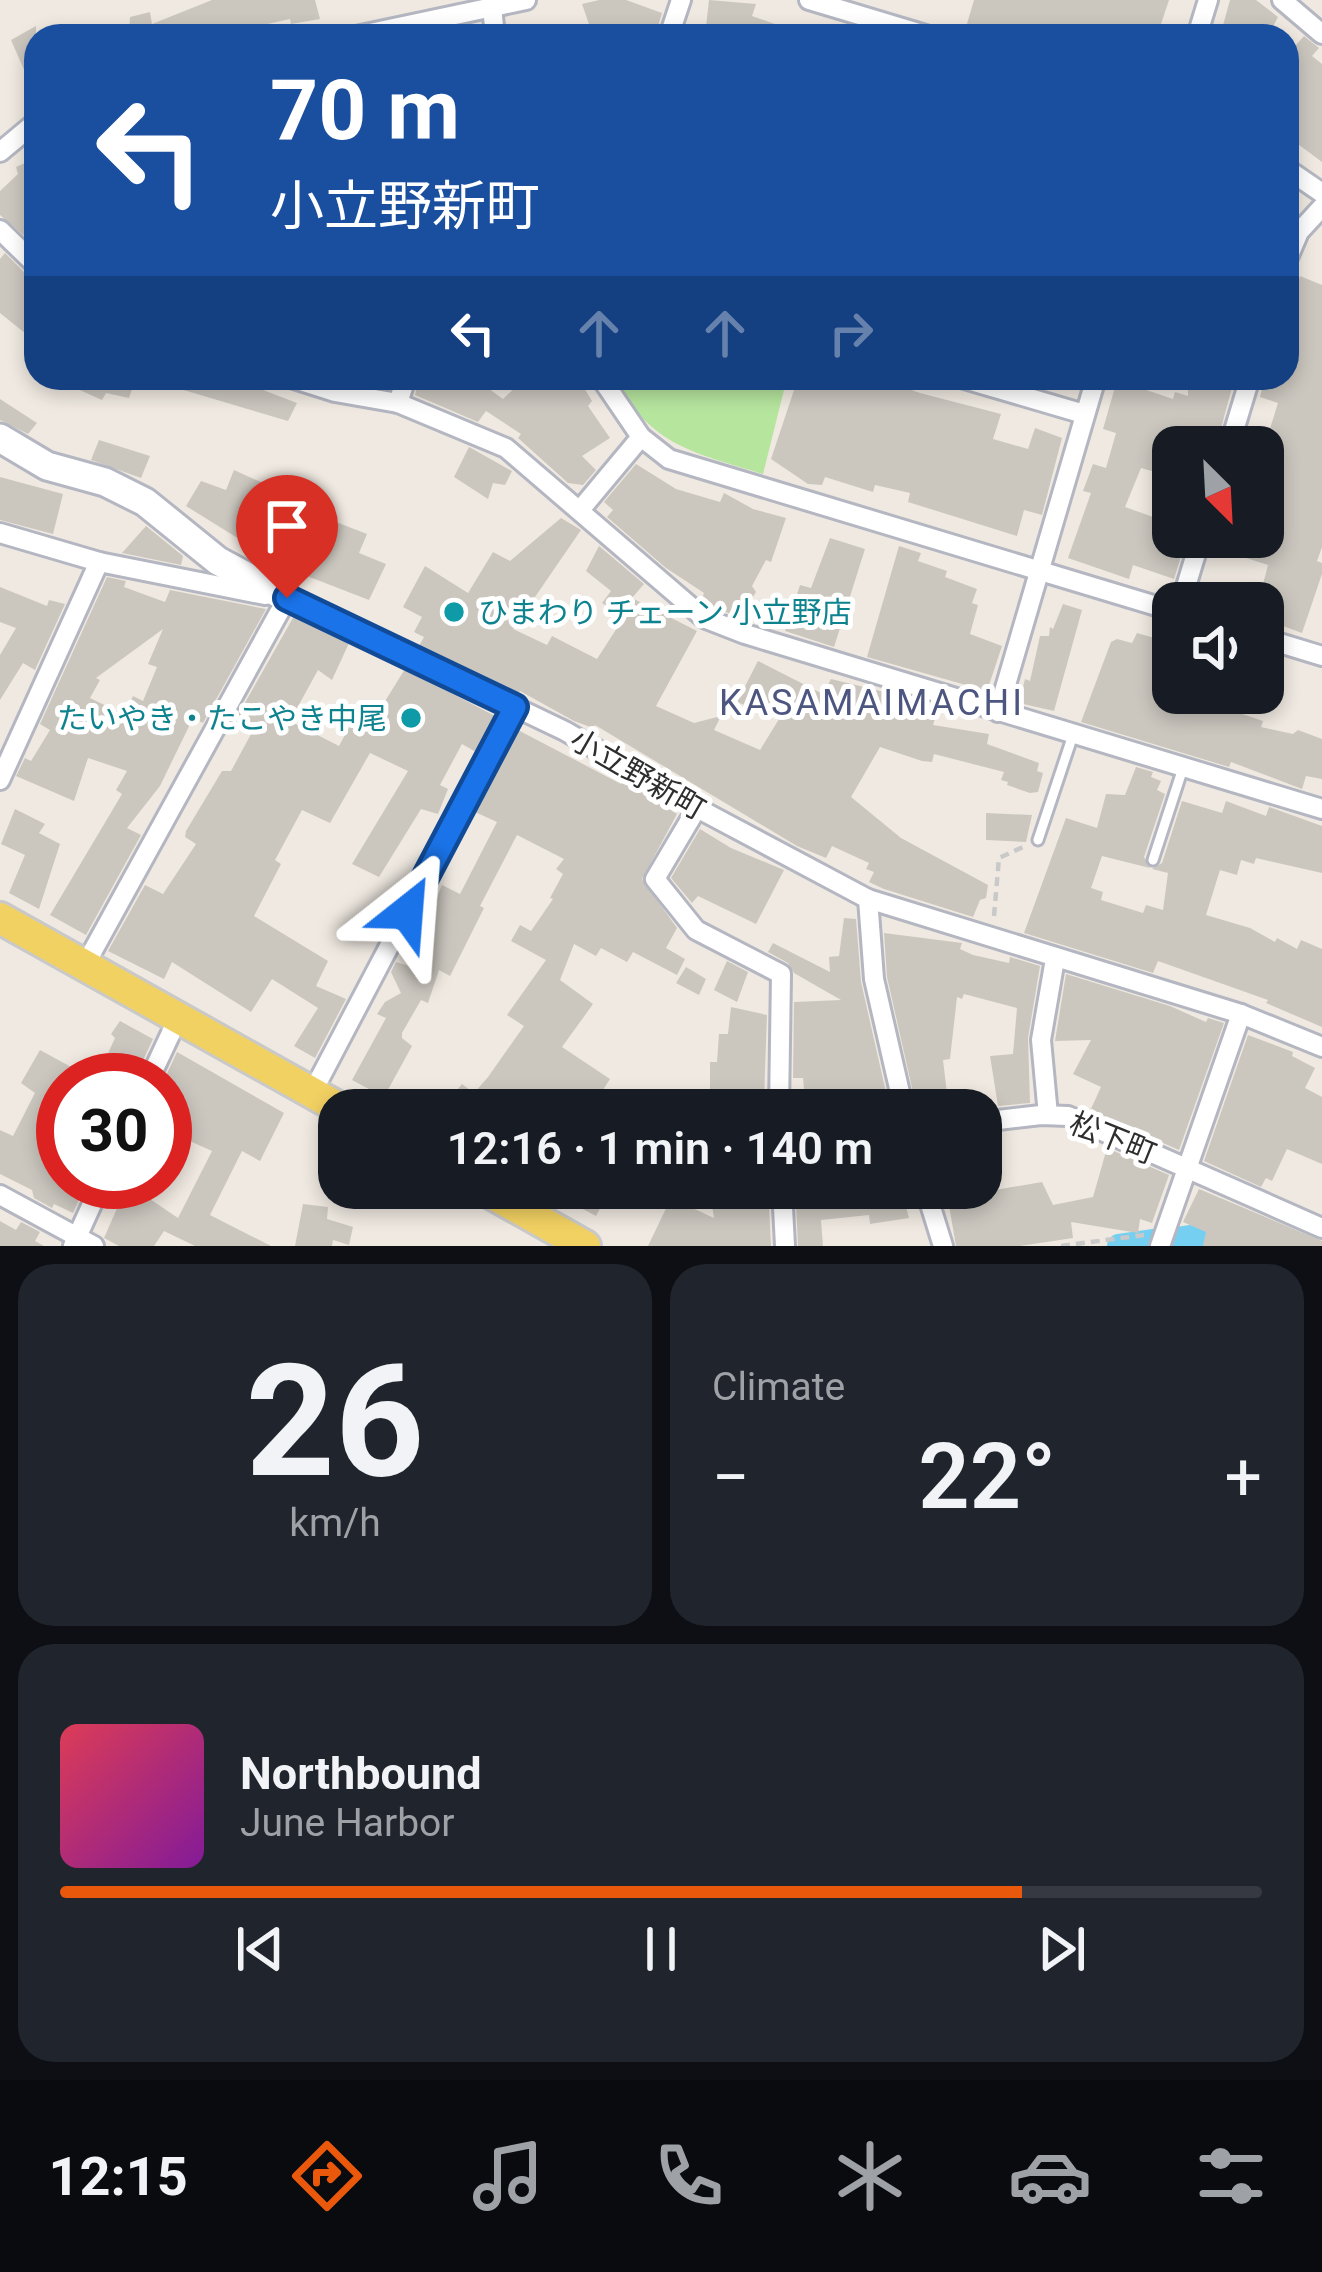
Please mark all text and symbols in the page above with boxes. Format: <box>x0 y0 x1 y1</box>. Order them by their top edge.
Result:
text: 70 m <box>270 61 460 160</box>
icon: left <box>72 72 228 228</box>
text: 小立野新町 <box>270 175 540 238</box>
icon: left <box>440 300 506 366</box>
icon: ahead <box>566 300 632 366</box>
icon: ahead <box>692 300 758 366</box>
icon: right <box>818 300 884 366</box>
north arrow <box>1152 426 1284 558</box>
map controls <box>1152 426 1284 714</box>
pin <box>236 475 338 598</box>
icon: arrive <box>254 493 320 559</box>
button: sound <box>1152 582 1284 714</box>
place label: ひまわり チェーン 小立野店 <box>478 595 851 630</box>
marker: ひまわり チェーン 小立野店 <box>441 599 467 625</box>
district label: KASAMAIMACHI <box>719 682 1025 724</box>
place label: たいやき・たこやき中尾 <box>57 701 387 736</box>
marker: たいやき・たこやき中尾 <box>398 705 424 731</box>
street label: 小立野新町 <box>564 721 712 827</box>
position arrow <box>344 849 470 975</box>
speed limit sign: 30 <box>36 1053 192 1209</box>
street label: 松下町 <box>1065 1105 1161 1171</box>
text: 12:16 · 1 min · 140 m <box>447 1122 873 1175</box>
text: 26 <box>245 1330 425 1513</box>
text: Climate <box>712 1364 845 1410</box>
text: 22° <box>918 1425 1056 1530</box>
text: − <box>712 1439 750 1516</box>
text: + <box>1225 1439 1262 1516</box>
text: km/h <box>289 1500 381 1546</box>
text: Northbound <box>240 1747 482 1800</box>
text: June Harbor <box>240 1800 455 1846</box>
icon: previous <box>227 1916 293 1982</box>
icon: pause <box>628 1916 694 1982</box>
icon: next <box>1029 1916 1095 1982</box>
icon: directions <box>285 2134 369 2218</box>
icon: music <box>466 2134 550 2218</box>
icon: phone <box>647 2134 731 2218</box>
icon: climate <box>828 2134 912 2218</box>
icon: car <box>1008 2134 1092 2218</box>
icon: filters <box>1189 2134 1273 2218</box>
text: 12:15 <box>48 2145 188 2208</box>

